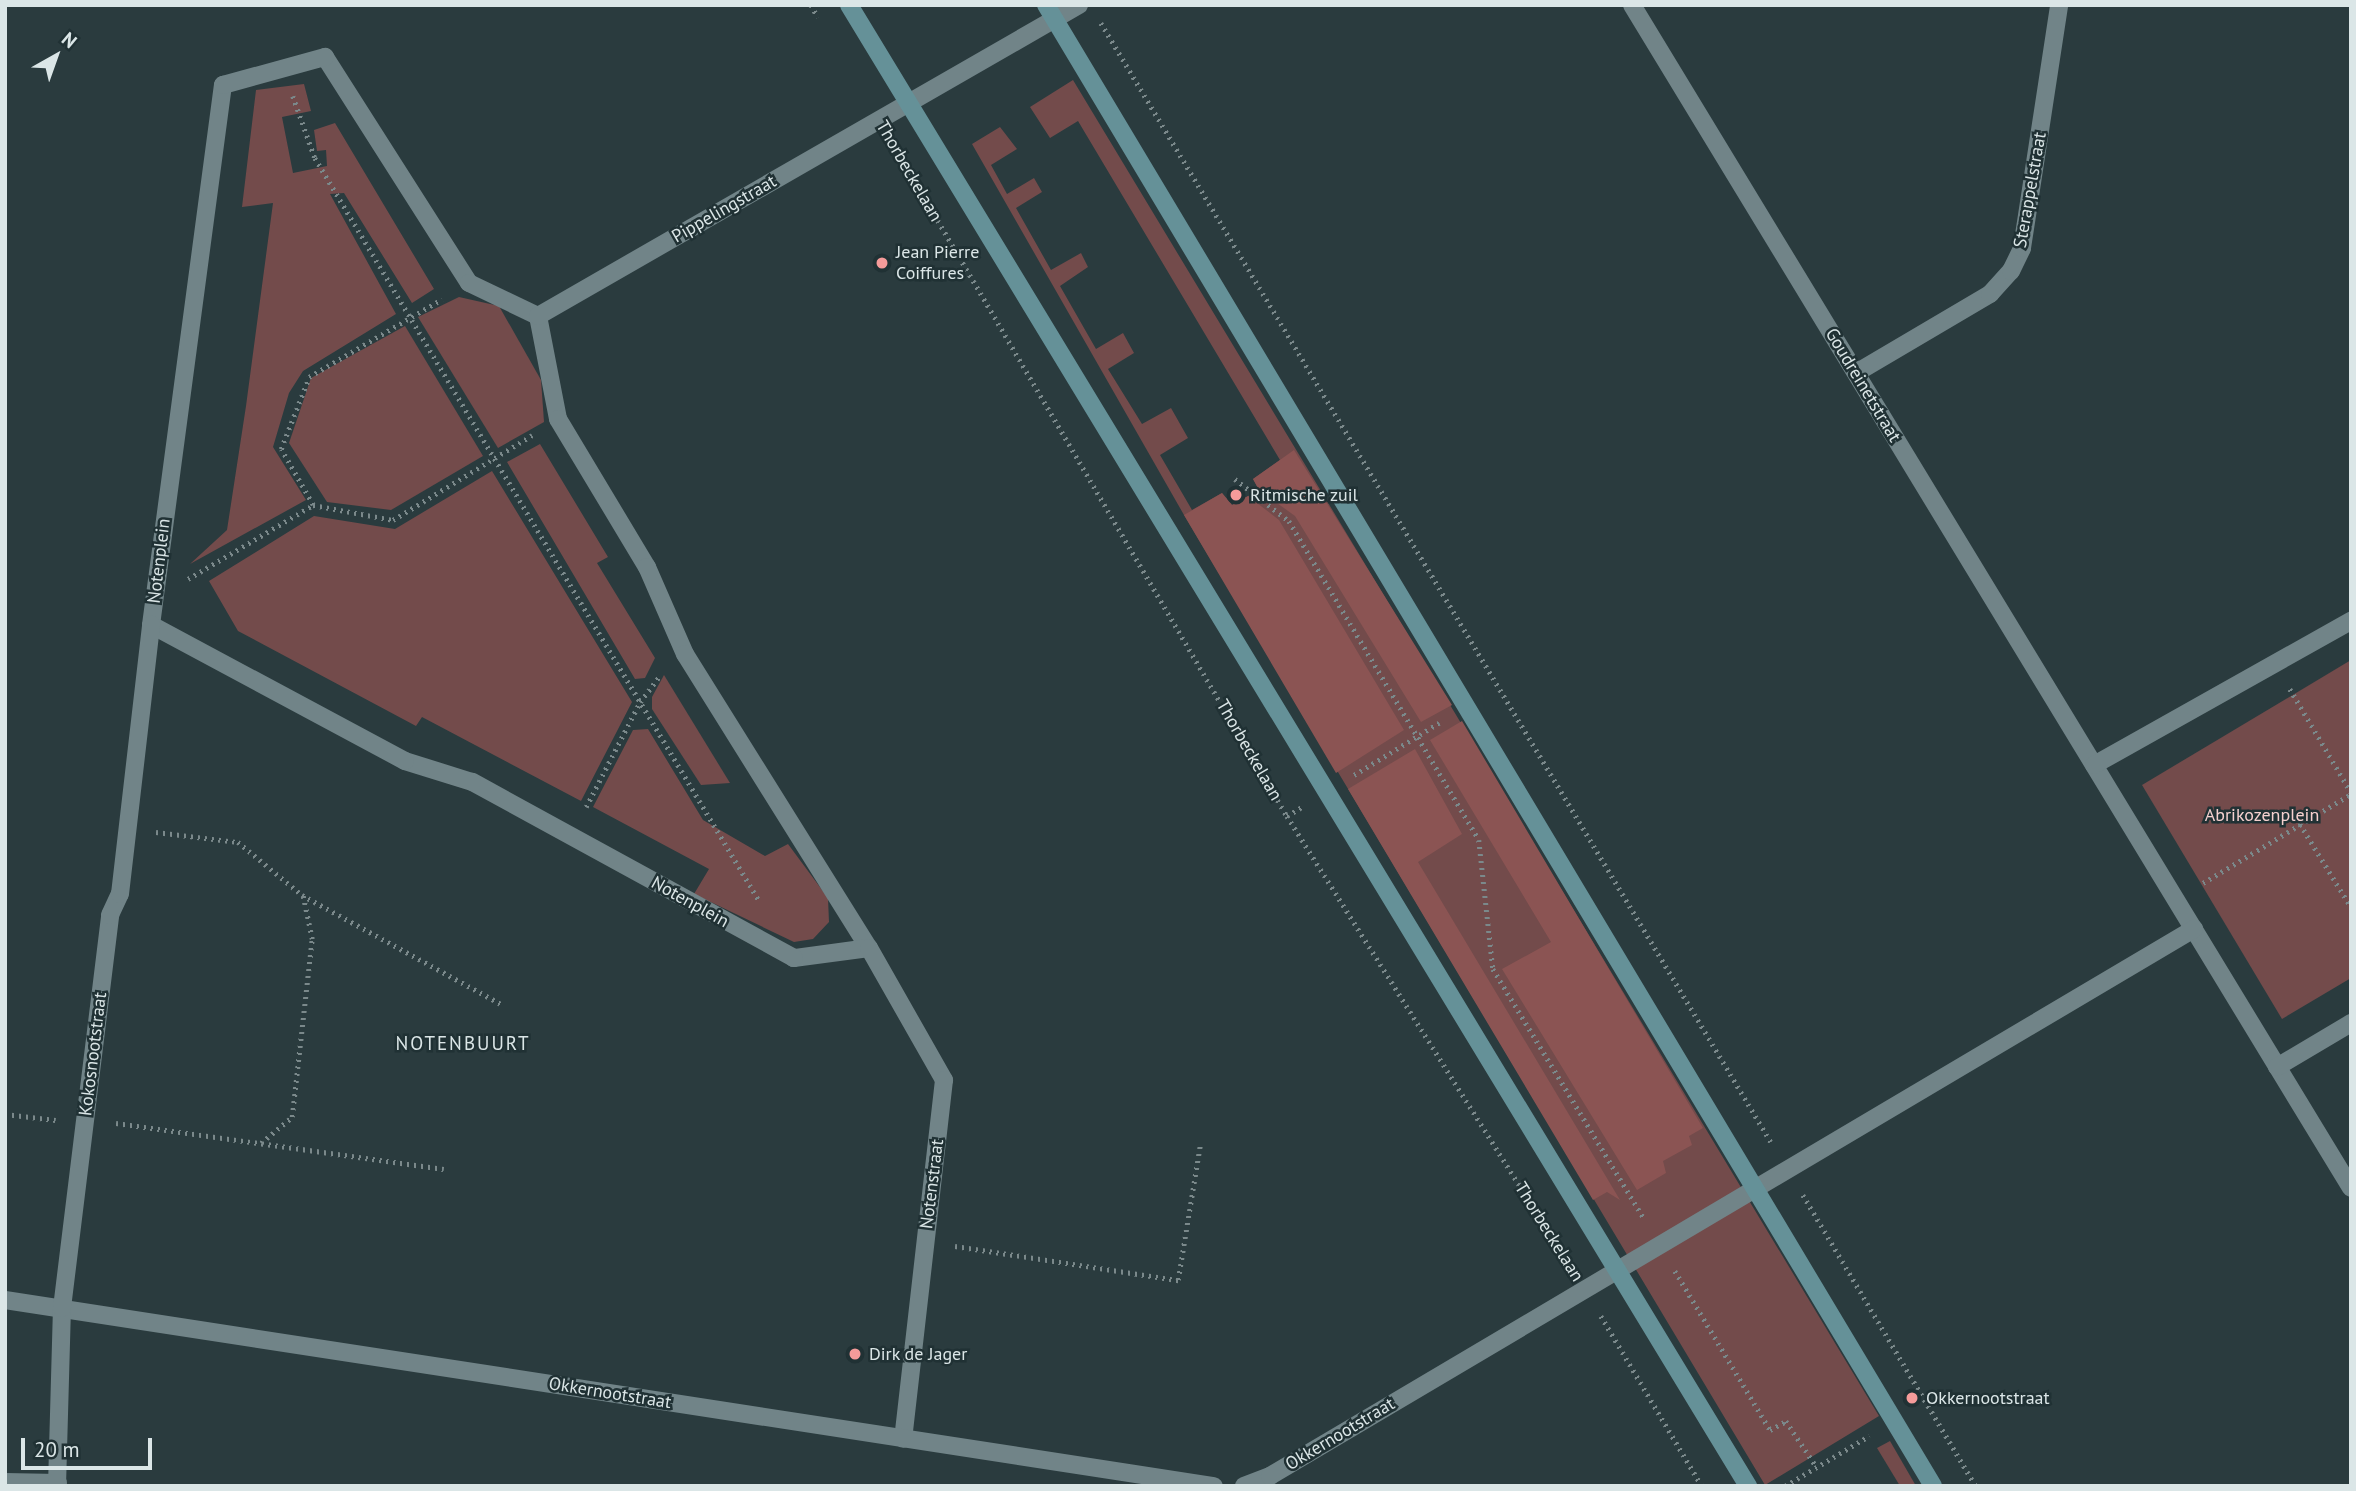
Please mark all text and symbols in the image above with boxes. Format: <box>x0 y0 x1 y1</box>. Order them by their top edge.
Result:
north arrow <box>21 21 91 91</box>
text: N <box>57 27 82 53</box>
street label: Thorbeckelaan <box>871 117 947 225</box>
street label: Sterappelstraat <box>2009 130 2051 250</box>
street label: Pippelingstraat <box>668 170 780 248</box>
place label: Jean Pierre Coiffures <box>896 242 979 284</box>
marker: Jean Pierre Coiffures <box>874 255 890 271</box>
street label: Goudreinetstraat <box>1821 324 1905 446</box>
place label: Ritmische zuil <box>1250 484 1358 506</box>
marker: Ritmische zuil <box>1228 487 1244 503</box>
street label: Notenplein <box>143 517 175 605</box>
street label: Thorbeckelaan <box>1211 696 1287 804</box>
park label: Abrikozenplein <box>2205 804 2319 826</box>
street label: Notenplein <box>647 872 733 932</box>
street label: Kokosnootstraat <box>75 991 111 1117</box>
district label: NOTENBUURT <box>397 1033 529 1055</box>
street label: Notenstraat <box>916 1138 948 1230</box>
street label: Thorbeckelaan <box>1510 1178 1588 1286</box>
place label: Dirk de Jager <box>869 1343 968 1365</box>
marker: Dirk de Jager <box>847 1346 863 1362</box>
street label: Okkernootstraat <box>547 1373 673 1413</box>
place label: Okkernootstraat <box>1926 1387 2050 1409</box>
marker: Okkernootstraat <box>1904 1390 1920 1406</box>
street label: Okkernootstraat <box>1281 1393 1399 1475</box>
scale bar <box>24 1424 156 1468</box>
text: 20 m <box>34 1436 80 1463</box>

